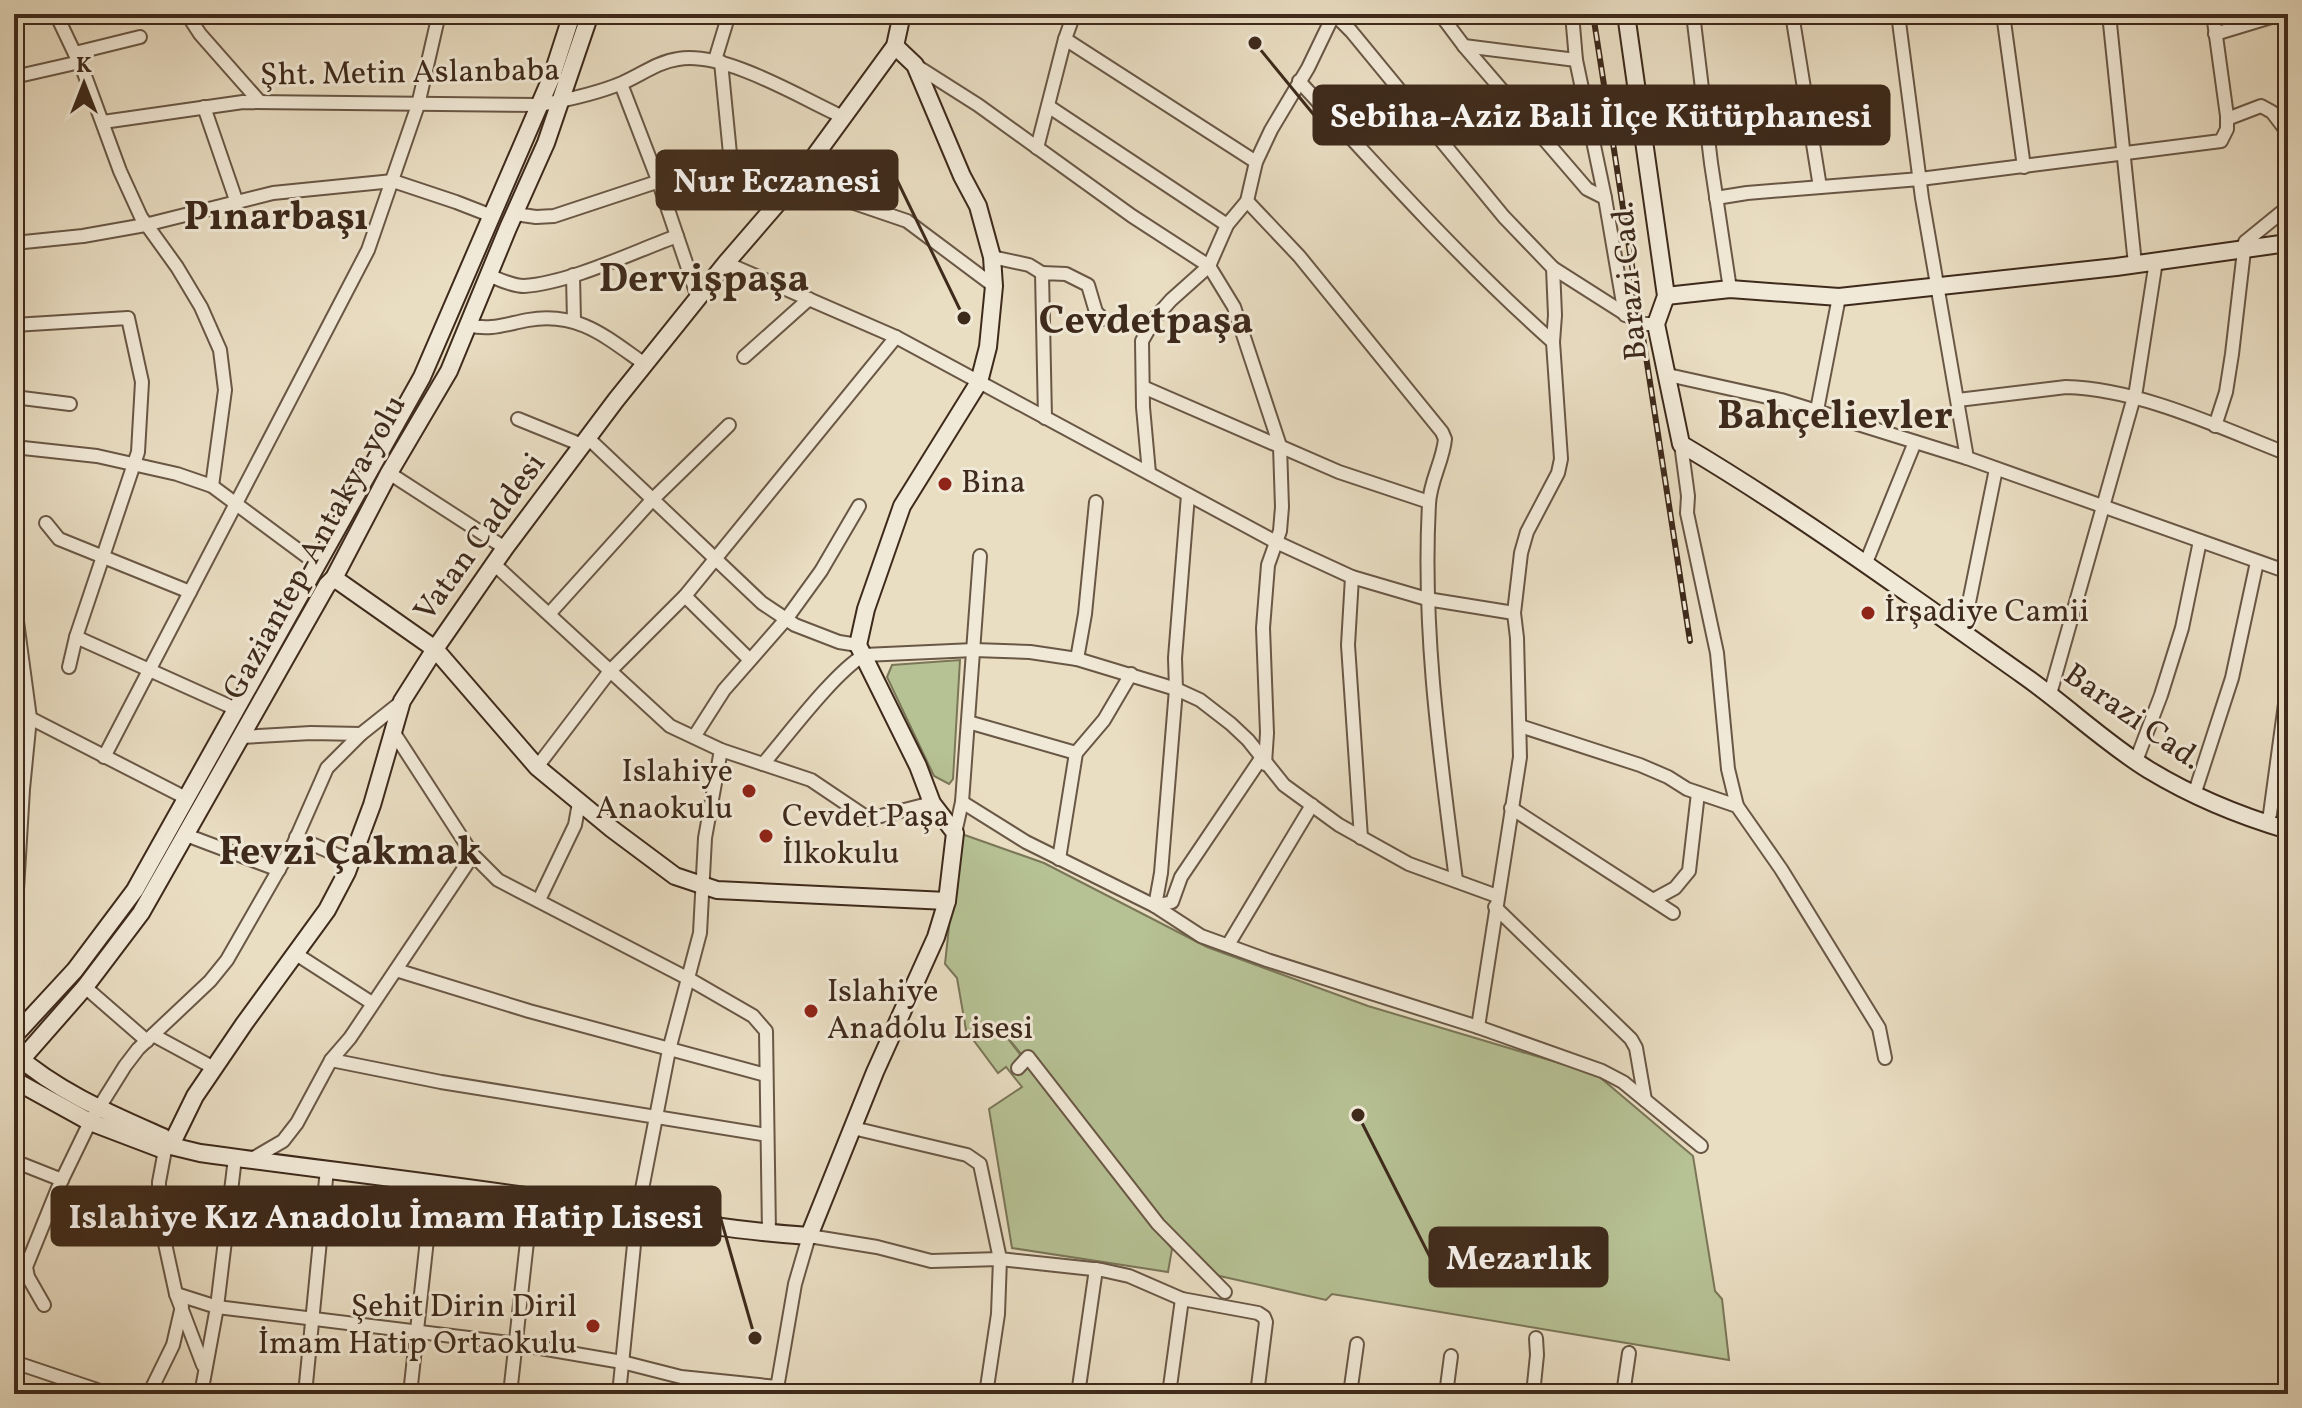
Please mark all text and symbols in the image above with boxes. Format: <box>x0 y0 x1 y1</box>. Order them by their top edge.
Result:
north arrow <box>44 44 124 124</box>
street label: Şht. Metin Aslanbaba <box>259 49 561 99</box>
text: K <box>76 51 92 82</box>
callout: Sebiha-Aziz Bali İlçe Kütüphanesi <box>1314 86 1889 144</box>
text: Sebiha-Aziz Bali İlçe Kütüphanesi <box>1330 95 1872 142</box>
callout: Nur Eczanesi <box>657 151 897 209</box>
text: Nur Eczanesi <box>673 160 881 207</box>
district label: Pınarbaşı <box>184 191 368 247</box>
street label: Barazi Cad. <box>1602 200 1660 362</box>
district label: Dervişpaşa <box>599 253 809 309</box>
district label: Cevdetpaşa <box>1039 295 1253 351</box>
street label: Gaziantep-Antakya yolu <box>214 388 418 708</box>
district label: Bahçelievler <box>1717 390 1953 446</box>
street label: Vatan Caddesi <box>405 445 557 631</box>
place label: Bina <box>961 462 1026 506</box>
marker: Bina <box>936 475 954 493</box>
place label: İrşadiye Camii <box>1884 591 2089 635</box>
marker: İrşadiye Camii <box>1859 604 1877 622</box>
street label: Barazi Cad. <box>2054 654 2210 782</box>
place label: Islahiye Anaokulu <box>596 751 733 832</box>
marker: Islahiye Anaokulu <box>740 782 758 800</box>
place label: Cevdet Paşa İlkokulu <box>782 796 949 877</box>
district label: Fevzi Çakmak <box>219 826 481 882</box>
marker: Cevdet Paşa İlkokulu <box>757 827 775 845</box>
place label: Islahiye Anadolu Lisesi <box>827 971 1033 1052</box>
marker: Islahiye Anadolu Lisesi <box>802 1002 820 1020</box>
callout: Islahiye Kız Anadolu İmam Hatip Lisesi <box>52 1187 720 1245</box>
text: Islahiye Kız Anadolu İmam Hatip Lisesi <box>68 1196 704 1243</box>
callout: Mezarlık <box>1430 1228 1607 1286</box>
text: Mezarlık <box>1446 1237 1592 1284</box>
place label: Şehit Dirin Diril İmam Hatip Ortaokulu <box>258 1286 577 1367</box>
marker: Şehit Dirin Diril İmam Hatip Ortaokulu <box>584 1317 602 1335</box>

